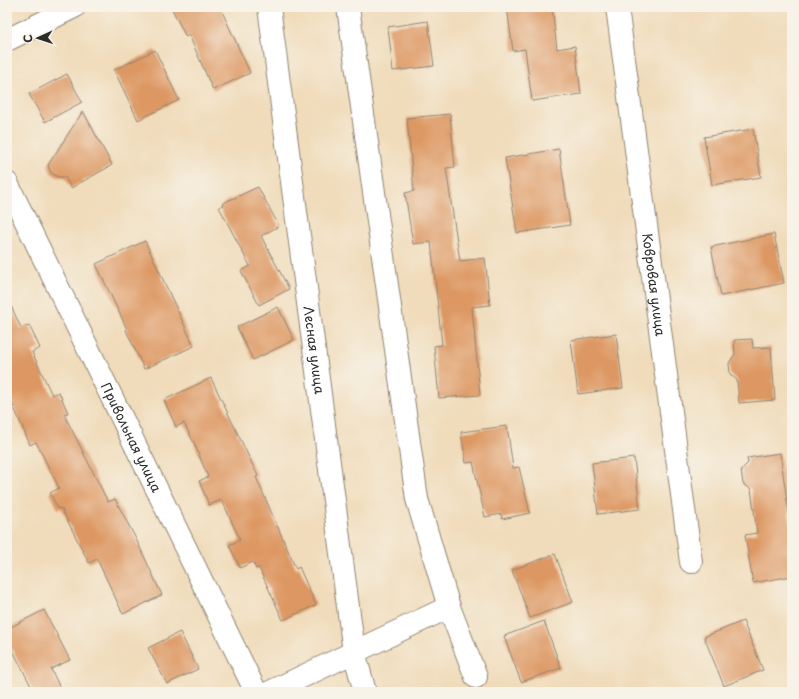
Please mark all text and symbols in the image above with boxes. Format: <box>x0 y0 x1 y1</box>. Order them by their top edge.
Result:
north arrow <box>18 18 58 58</box>
text: С <box>19 34 36 43</box>
street label: Ковровая улица <box>638 232 671 338</box>
street label: Лесная улица <box>300 305 330 396</box>
street label: Привольная улица <box>97 379 167 496</box>

